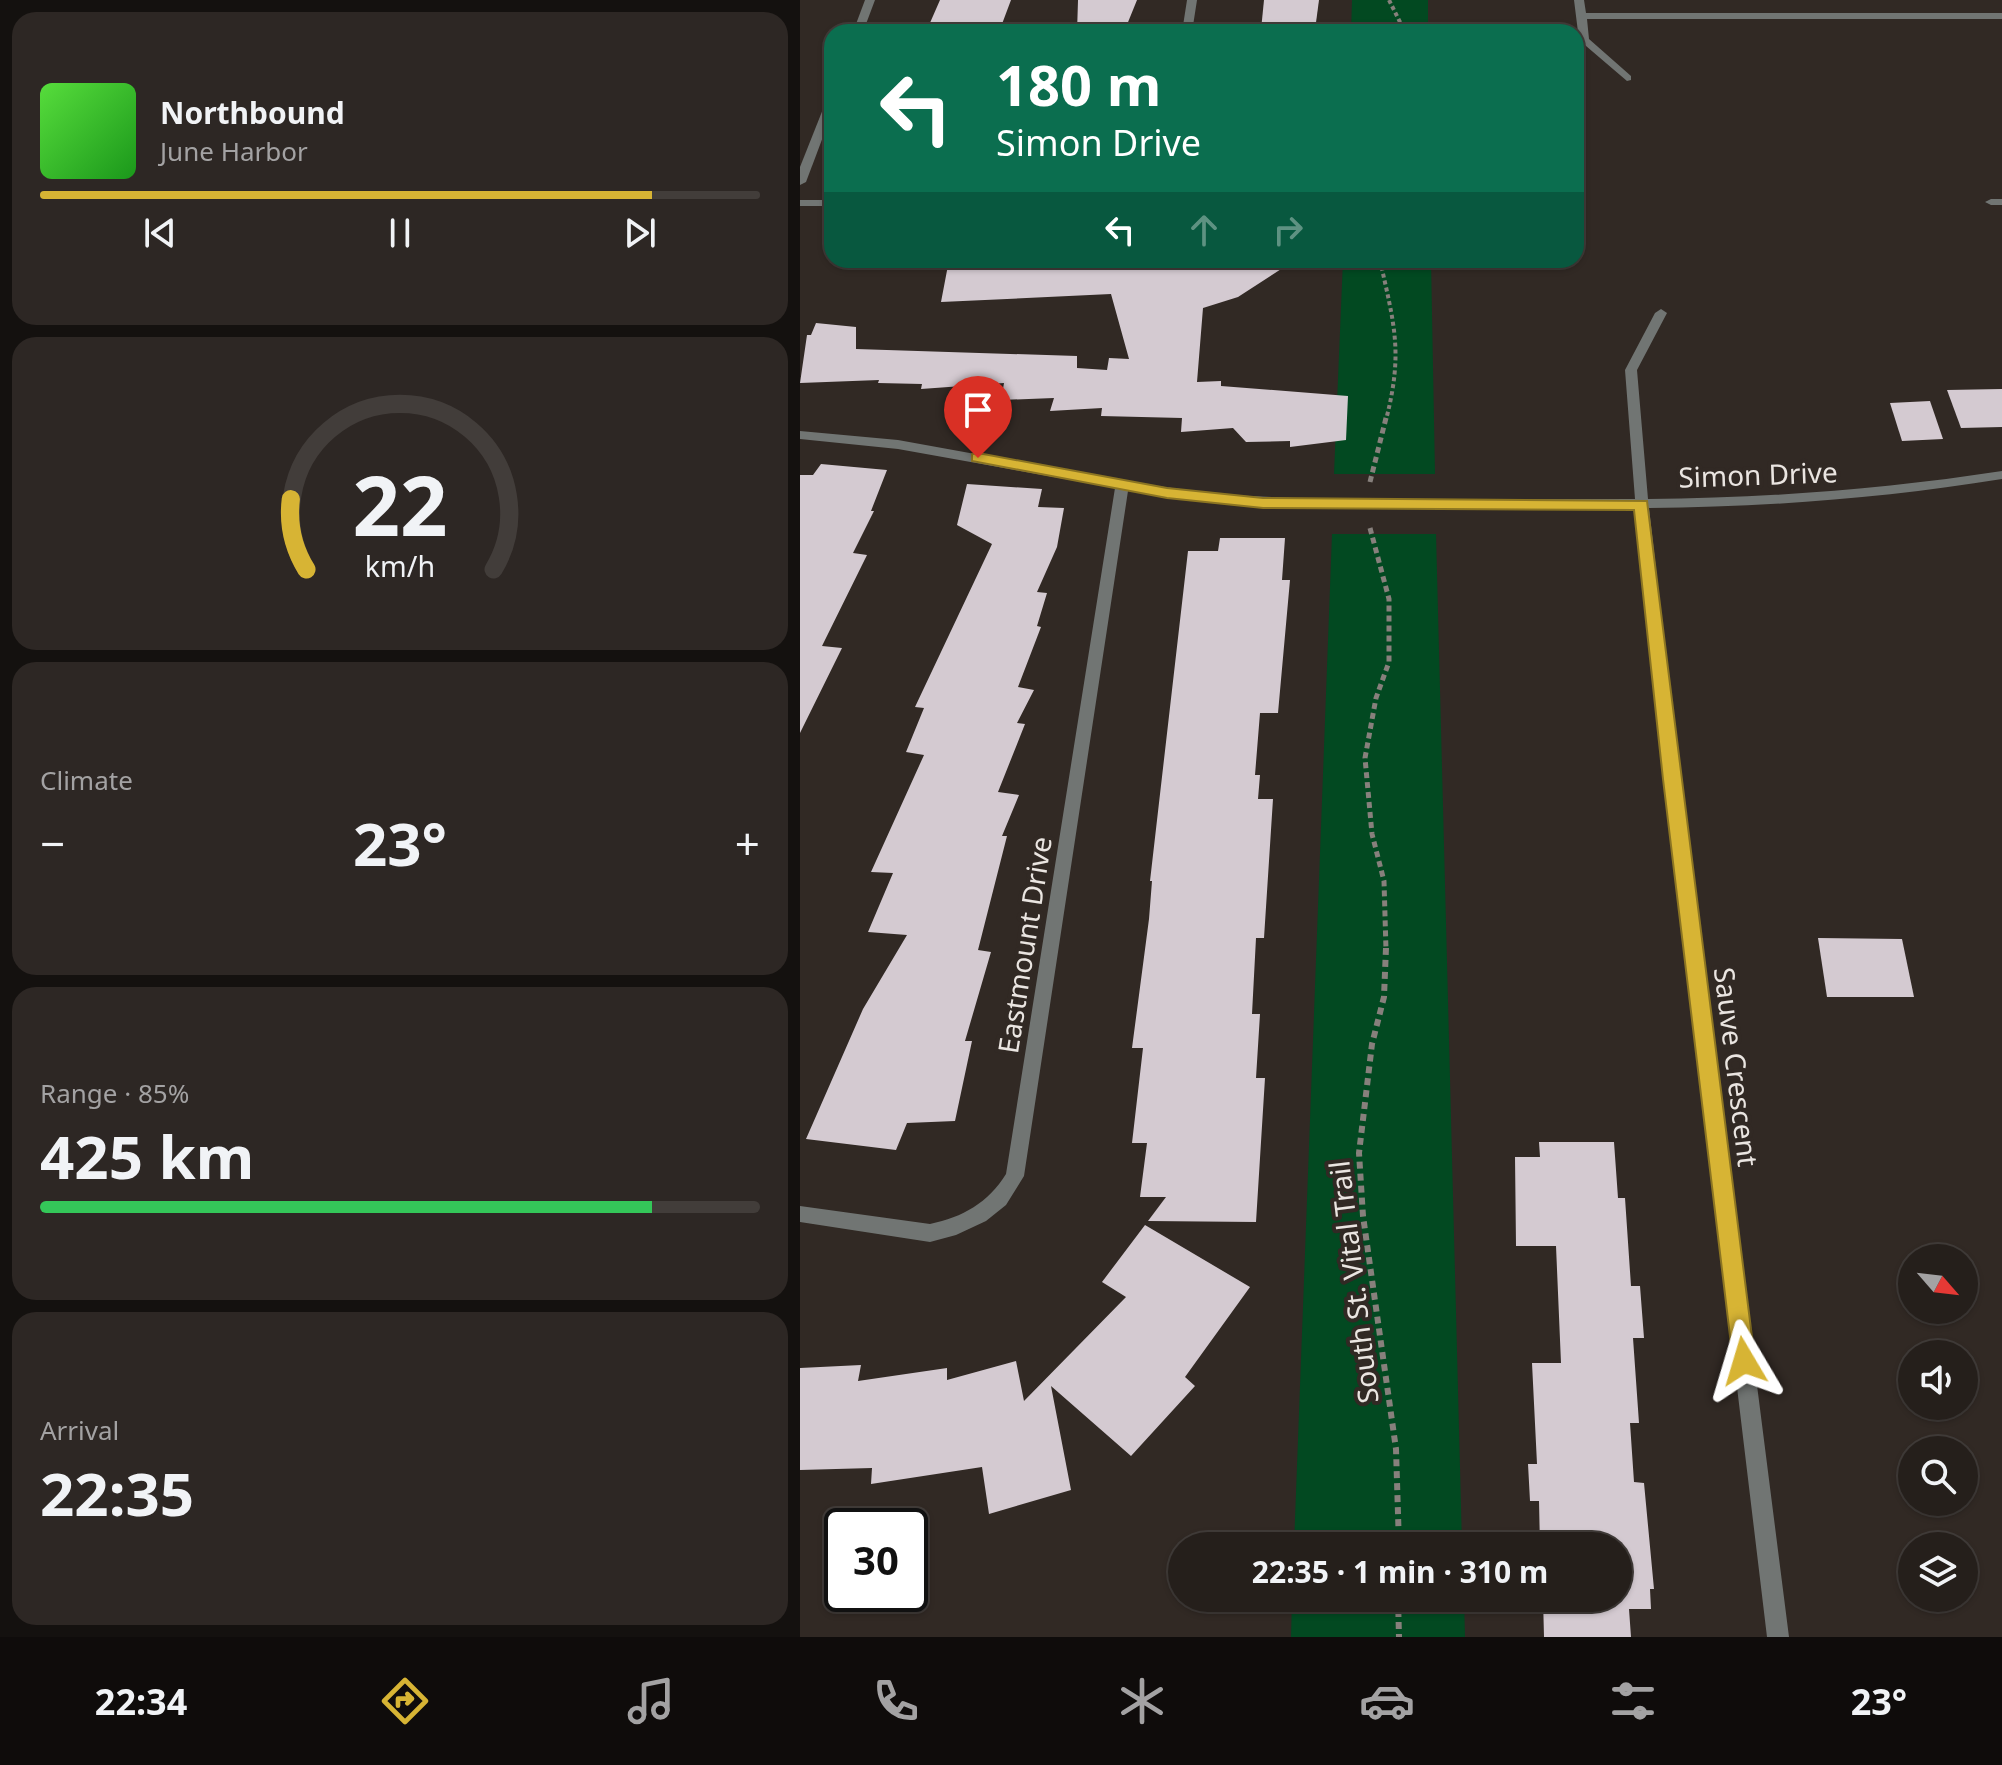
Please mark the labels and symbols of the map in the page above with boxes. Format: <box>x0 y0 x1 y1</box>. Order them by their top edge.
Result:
pin <box>944 376 1012 458</box>
street label: Simon Drive <box>1678 452 1838 496</box>
street label: Eastmount Drive <box>988 834 1060 1056</box>
street label: Sauve Crescent <box>1706 965 1768 1169</box>
street label: South St. Vital Trail <box>1319 1159 1387 1406</box>
north arrow <box>1898 1244 1978 1324</box>
position arrow <box>1702 1319 1786 1403</box>
speed limit sign: 30 <box>824 1508 928 1612</box>

